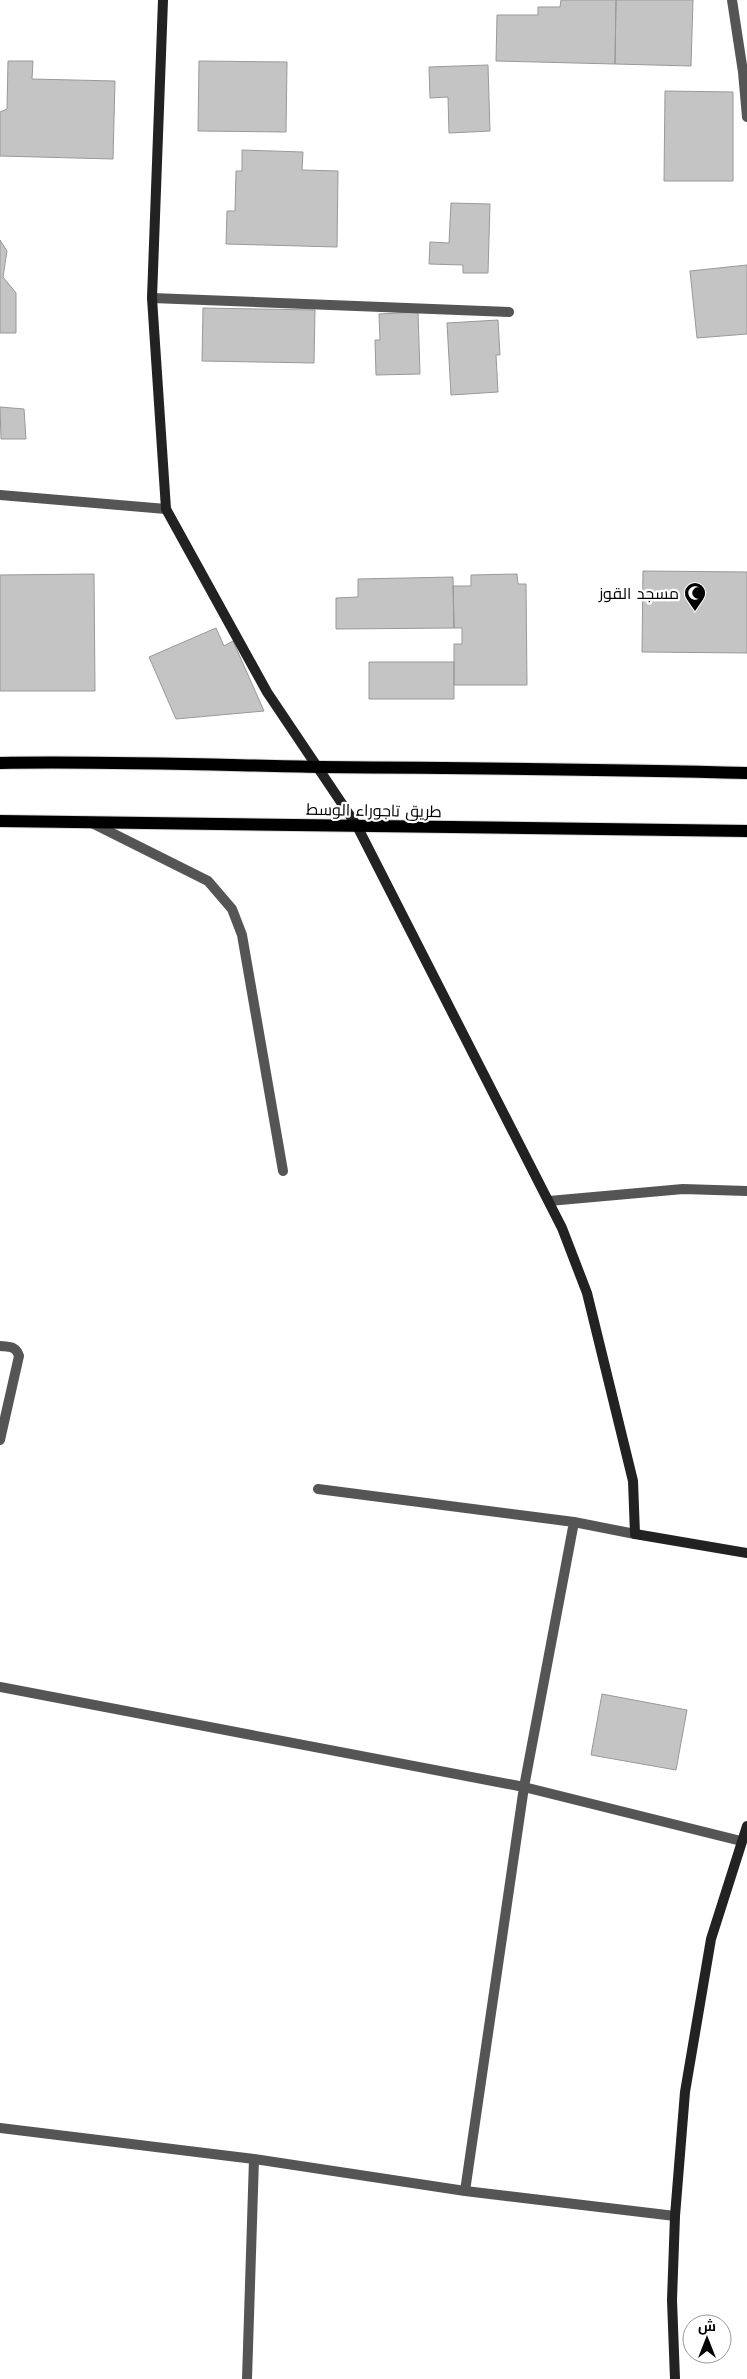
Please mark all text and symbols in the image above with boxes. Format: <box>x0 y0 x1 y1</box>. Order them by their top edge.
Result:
mosque icon: مسجد القوز <box>683 581 707 612</box>
place label: مسجد القوز <box>598 584 679 603</box>
street label: طريق تاجوراء الوسط <box>306 800 442 822</box>
north arrow <box>682 2314 732 2364</box>
text: ش <box>698 2318 716 2335</box>

